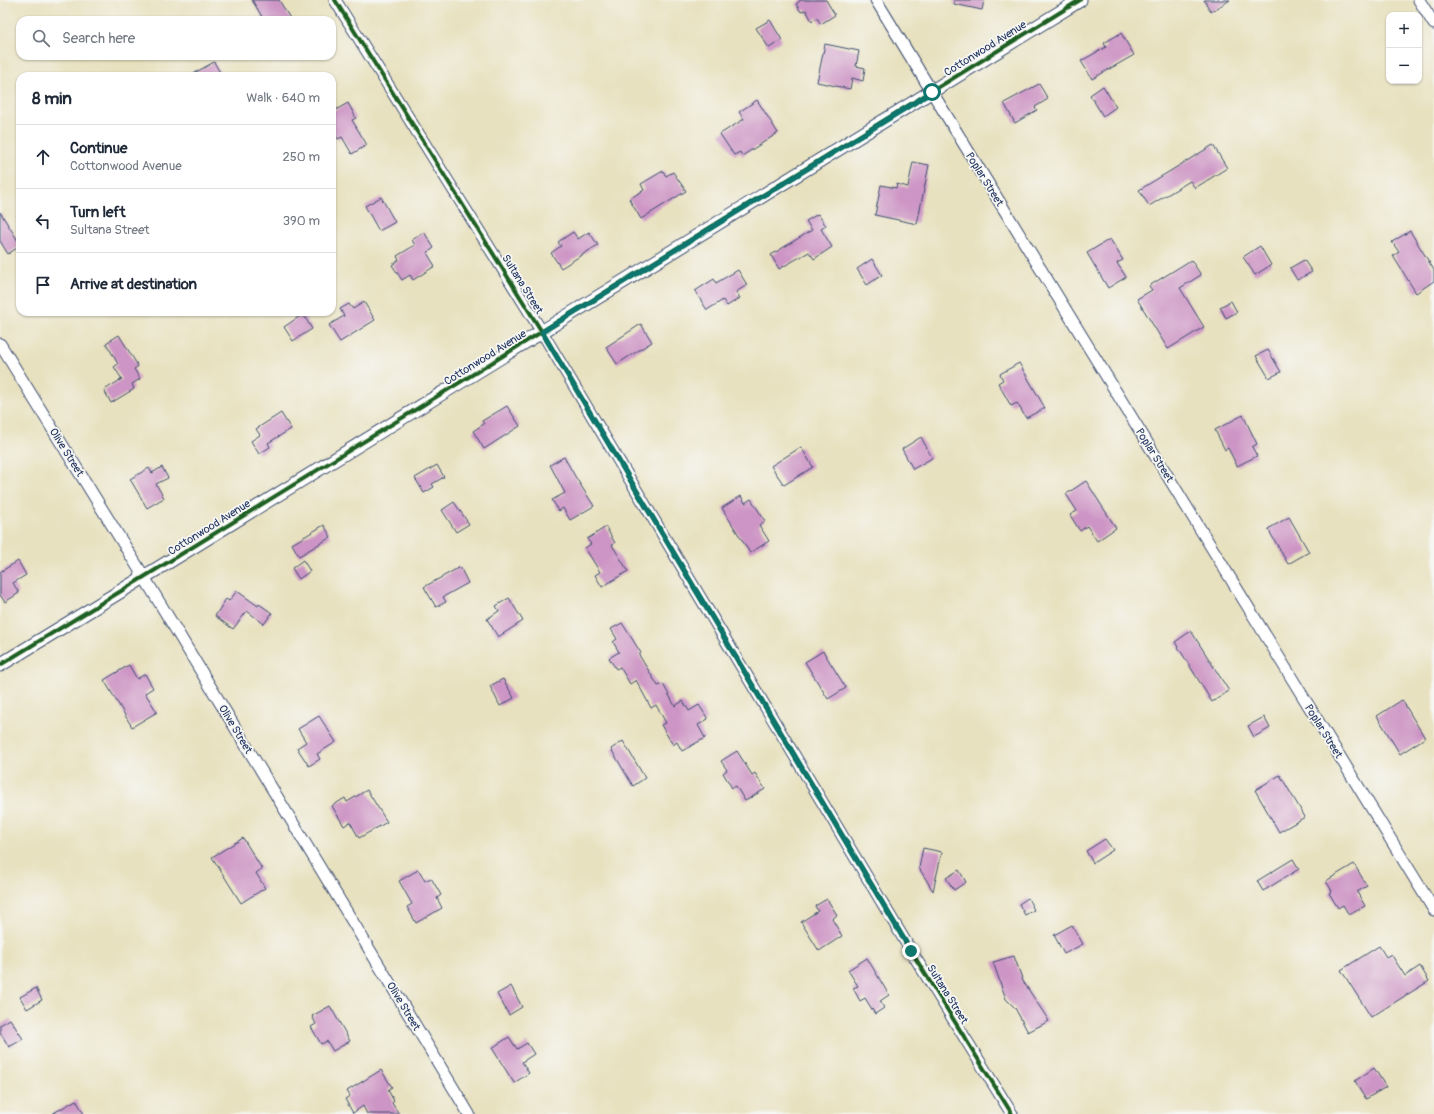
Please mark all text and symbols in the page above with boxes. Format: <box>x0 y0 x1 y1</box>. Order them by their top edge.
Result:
map controls <box>1386 12 1422 84</box>
button: + <box>1386 12 1422 48</box>
search box <box>16 16 336 60</box>
street label: Cottonwood Avenue <box>942 18 1029 79</box>
icon: search <box>30 27 52 49</box>
text: Search here <box>62 29 135 48</box>
button: − <box>1386 48 1422 84</box>
route start <box>923 83 941 101</box>
text: 8 min <box>32 88 72 109</box>
text: Walk · 640 m <box>246 90 320 106</box>
text: Continue <box>70 139 128 158</box>
icon: ahead <box>32 146 54 168</box>
text: 250 m <box>282 149 320 165</box>
street label: Poplar Street <box>963 150 1007 209</box>
text: Cottonwood Avenue <box>70 158 182 174</box>
text: Turn left <box>70 203 126 222</box>
icon: left <box>32 210 54 232</box>
text: 390 m <box>283 213 320 229</box>
text: Sultana Street <box>70 222 150 238</box>
street label: Sultana Street <box>499 252 546 317</box>
icon: arrive <box>32 274 54 296</box>
text: Arrive at destination <box>70 275 197 294</box>
street label: Cottonwood Avenue <box>442 327 529 388</box>
street label: Olive Street <box>47 426 87 479</box>
street label: Poplar Street <box>1133 426 1177 485</box>
street label: Cottonwood Avenue <box>166 497 253 558</box>
street label: Poplar Street <box>1302 702 1346 761</box>
street label: Olive Street <box>216 703 255 756</box>
route end <box>902 942 920 960</box>
street label: Sultana Street <box>924 962 971 1027</box>
street label: Olive Street <box>384 980 423 1033</box>

